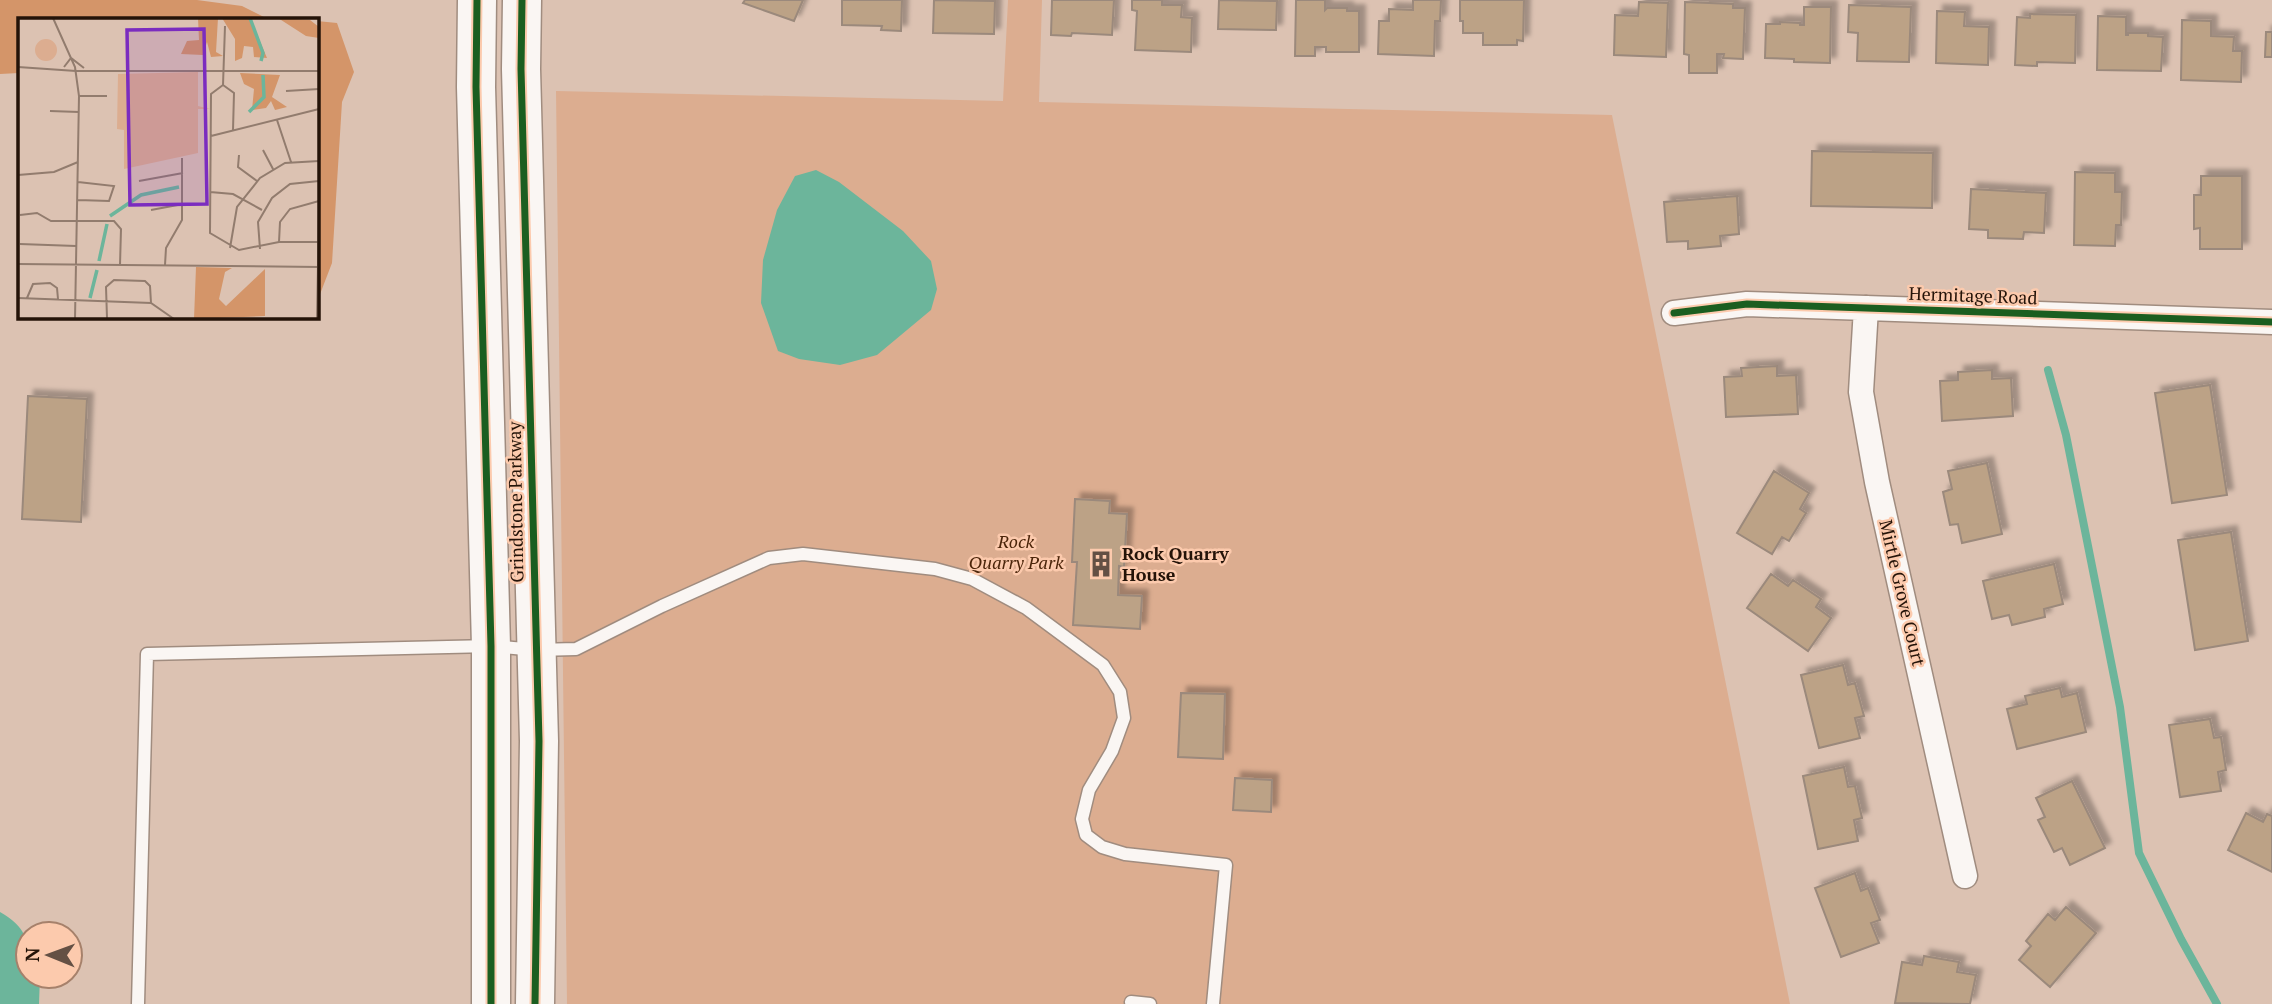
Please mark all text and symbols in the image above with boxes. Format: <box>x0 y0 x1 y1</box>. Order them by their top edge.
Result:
inset map <box>18 18 318 318</box>
street label: Hermitage Road <box>1908 281 2038 309</box>
street label: Grindstone Parkway <box>502 420 528 583</box>
street label: Mirtle Grove Court <box>1874 517 1932 669</box>
park label: Rock Quarry Park <box>968 529 1064 574</box>
place label: Rock Quarry House <box>1122 541 1229 586</box>
building icon: Rock Quarry House <box>1086 549 1116 579</box>
north arrow <box>14 920 84 990</box>
text: N <box>19 947 44 962</box>

